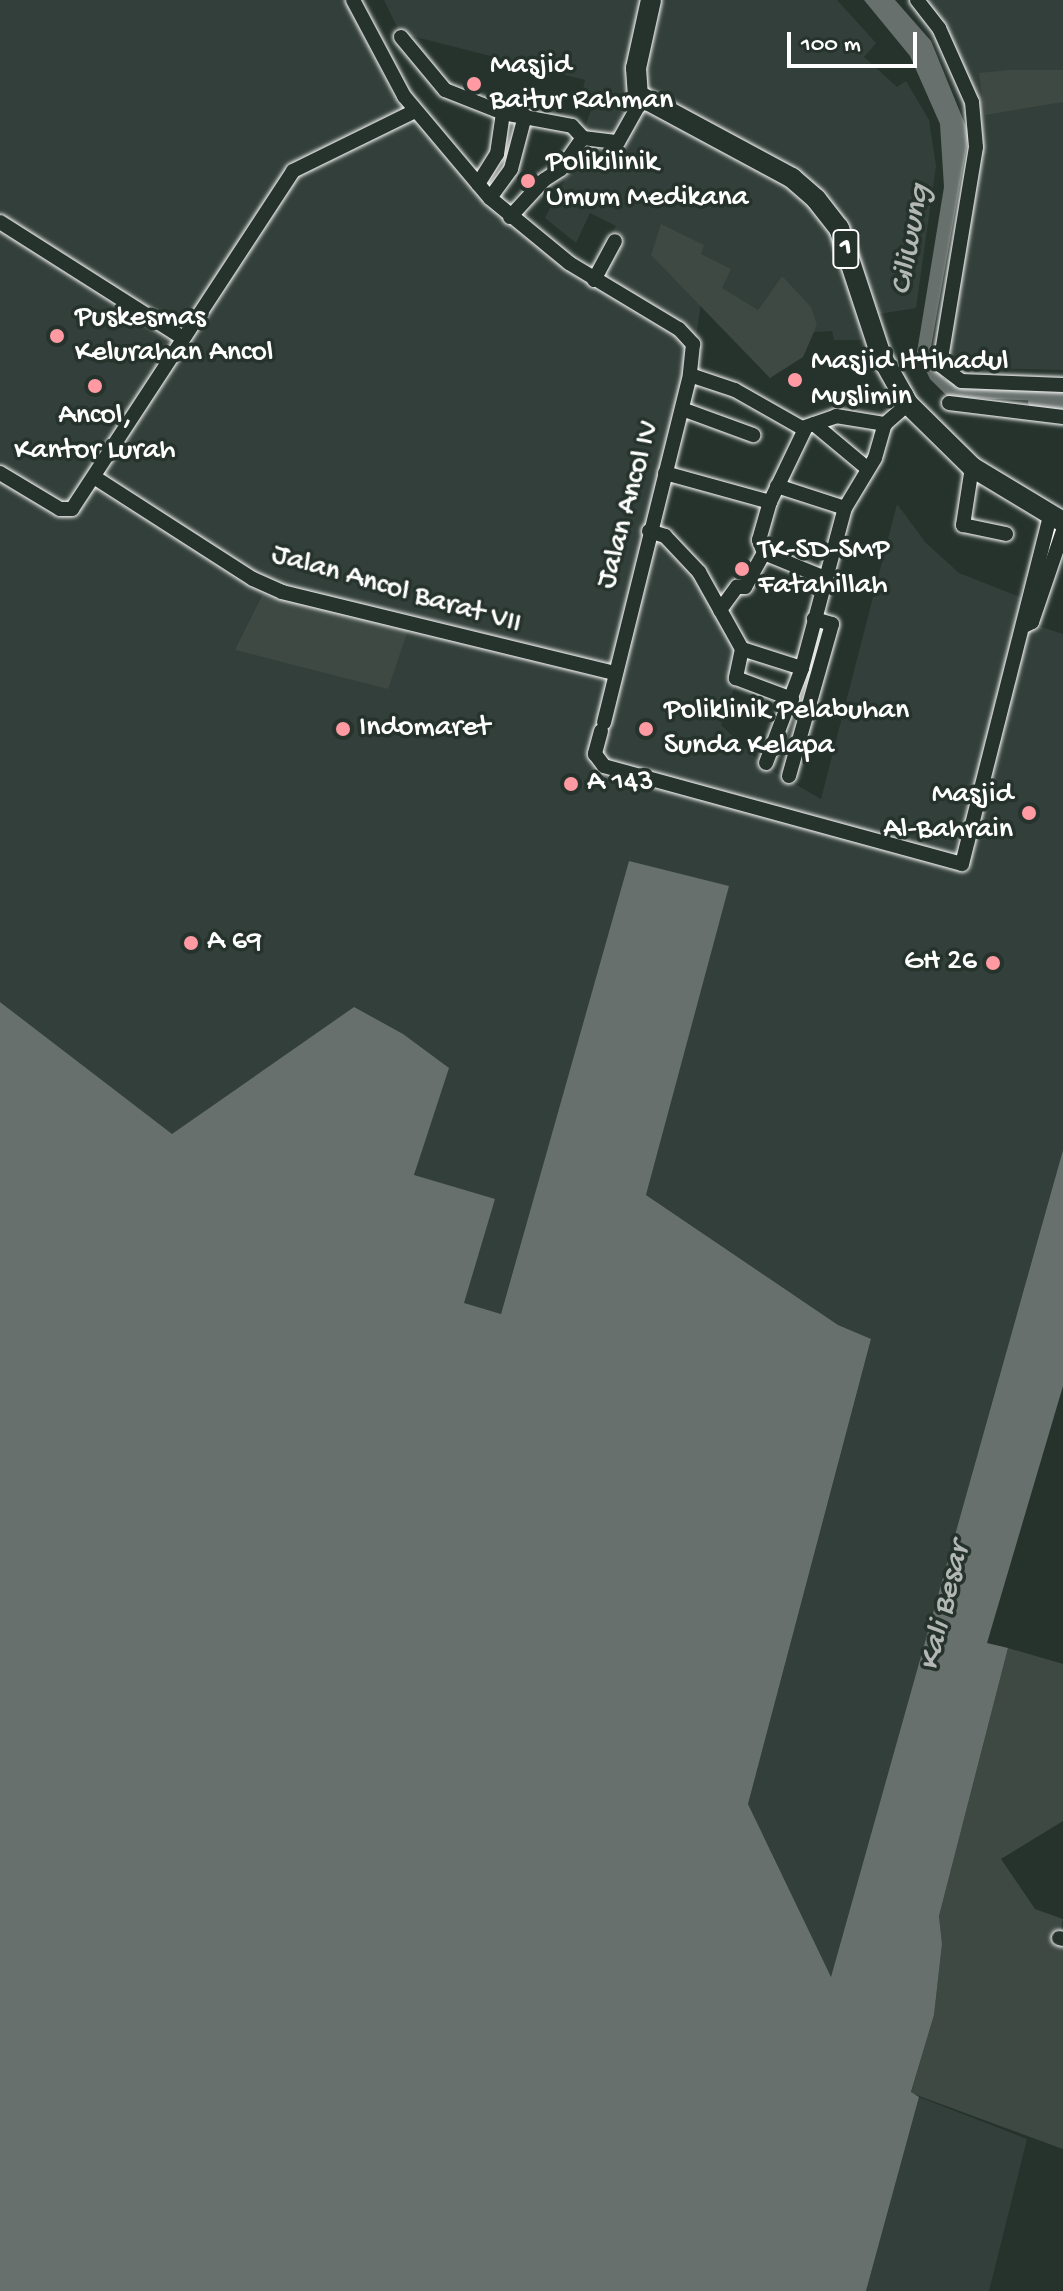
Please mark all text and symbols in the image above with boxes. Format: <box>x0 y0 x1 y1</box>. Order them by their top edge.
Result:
scale bar <box>791 16 921 66</box>
text: 100 m <box>801 31 861 60</box>
place label: Masjid Baitur Rahman <box>490 49 673 120</box>
marker: Masjid Baitur Rahman <box>465 75 483 93</box>
place label: Polikilinik Umum Medikana <box>546 146 748 216</box>
marker: Polikilinik Umum Medikana <box>517 170 539 192</box>
water label: Ciliwung <box>883 182 941 298</box>
road number: 1 <box>832 225 860 273</box>
place label: Puskesmas Kelurahan Ancol <box>75 301 273 372</box>
marker: Puskesmas Kelurahan Ancol <box>46 325 68 347</box>
place label: Masjid Ittihadul Muslimin <box>811 345 1009 416</box>
marker: Masjid Ittihadul Muslimin <box>786 371 804 389</box>
marker: Ancol, Kantor Lurah <box>86 377 104 395</box>
place label: Ancol, Kantor Lurah <box>14 399 176 470</box>
street label: Jalan Ancol IV <box>590 417 670 593</box>
place label: TK-SD-SMP Fatahillah <box>758 534 890 604</box>
street label: Jalan Ancol Barat VII <box>267 538 525 644</box>
marker: TK-SD-SMP Fatahillah <box>733 560 751 578</box>
place label: Poliklinik Pelabuhan Sunda Kelapa <box>664 694 909 764</box>
place label: Indomaret <box>359 711 490 747</box>
marker: Poliklinik Pelabuhan Sunda Kelapa <box>635 718 657 740</box>
marker: Indomaret <box>334 720 352 738</box>
place label: A 143 <box>587 766 654 802</box>
marker: A 143 <box>562 775 580 793</box>
place label: Masjid Al-Bahrain <box>883 778 1013 848</box>
marker: Masjid Al-Bahrain <box>1020 804 1038 822</box>
place label: A 69 <box>207 925 262 961</box>
marker: A 69 <box>182 934 200 952</box>
place label: GH 26 <box>904 945 977 981</box>
marker: GH 26 <box>984 954 1002 972</box>
water label: Kali Besar <box>912 1539 980 1675</box>

